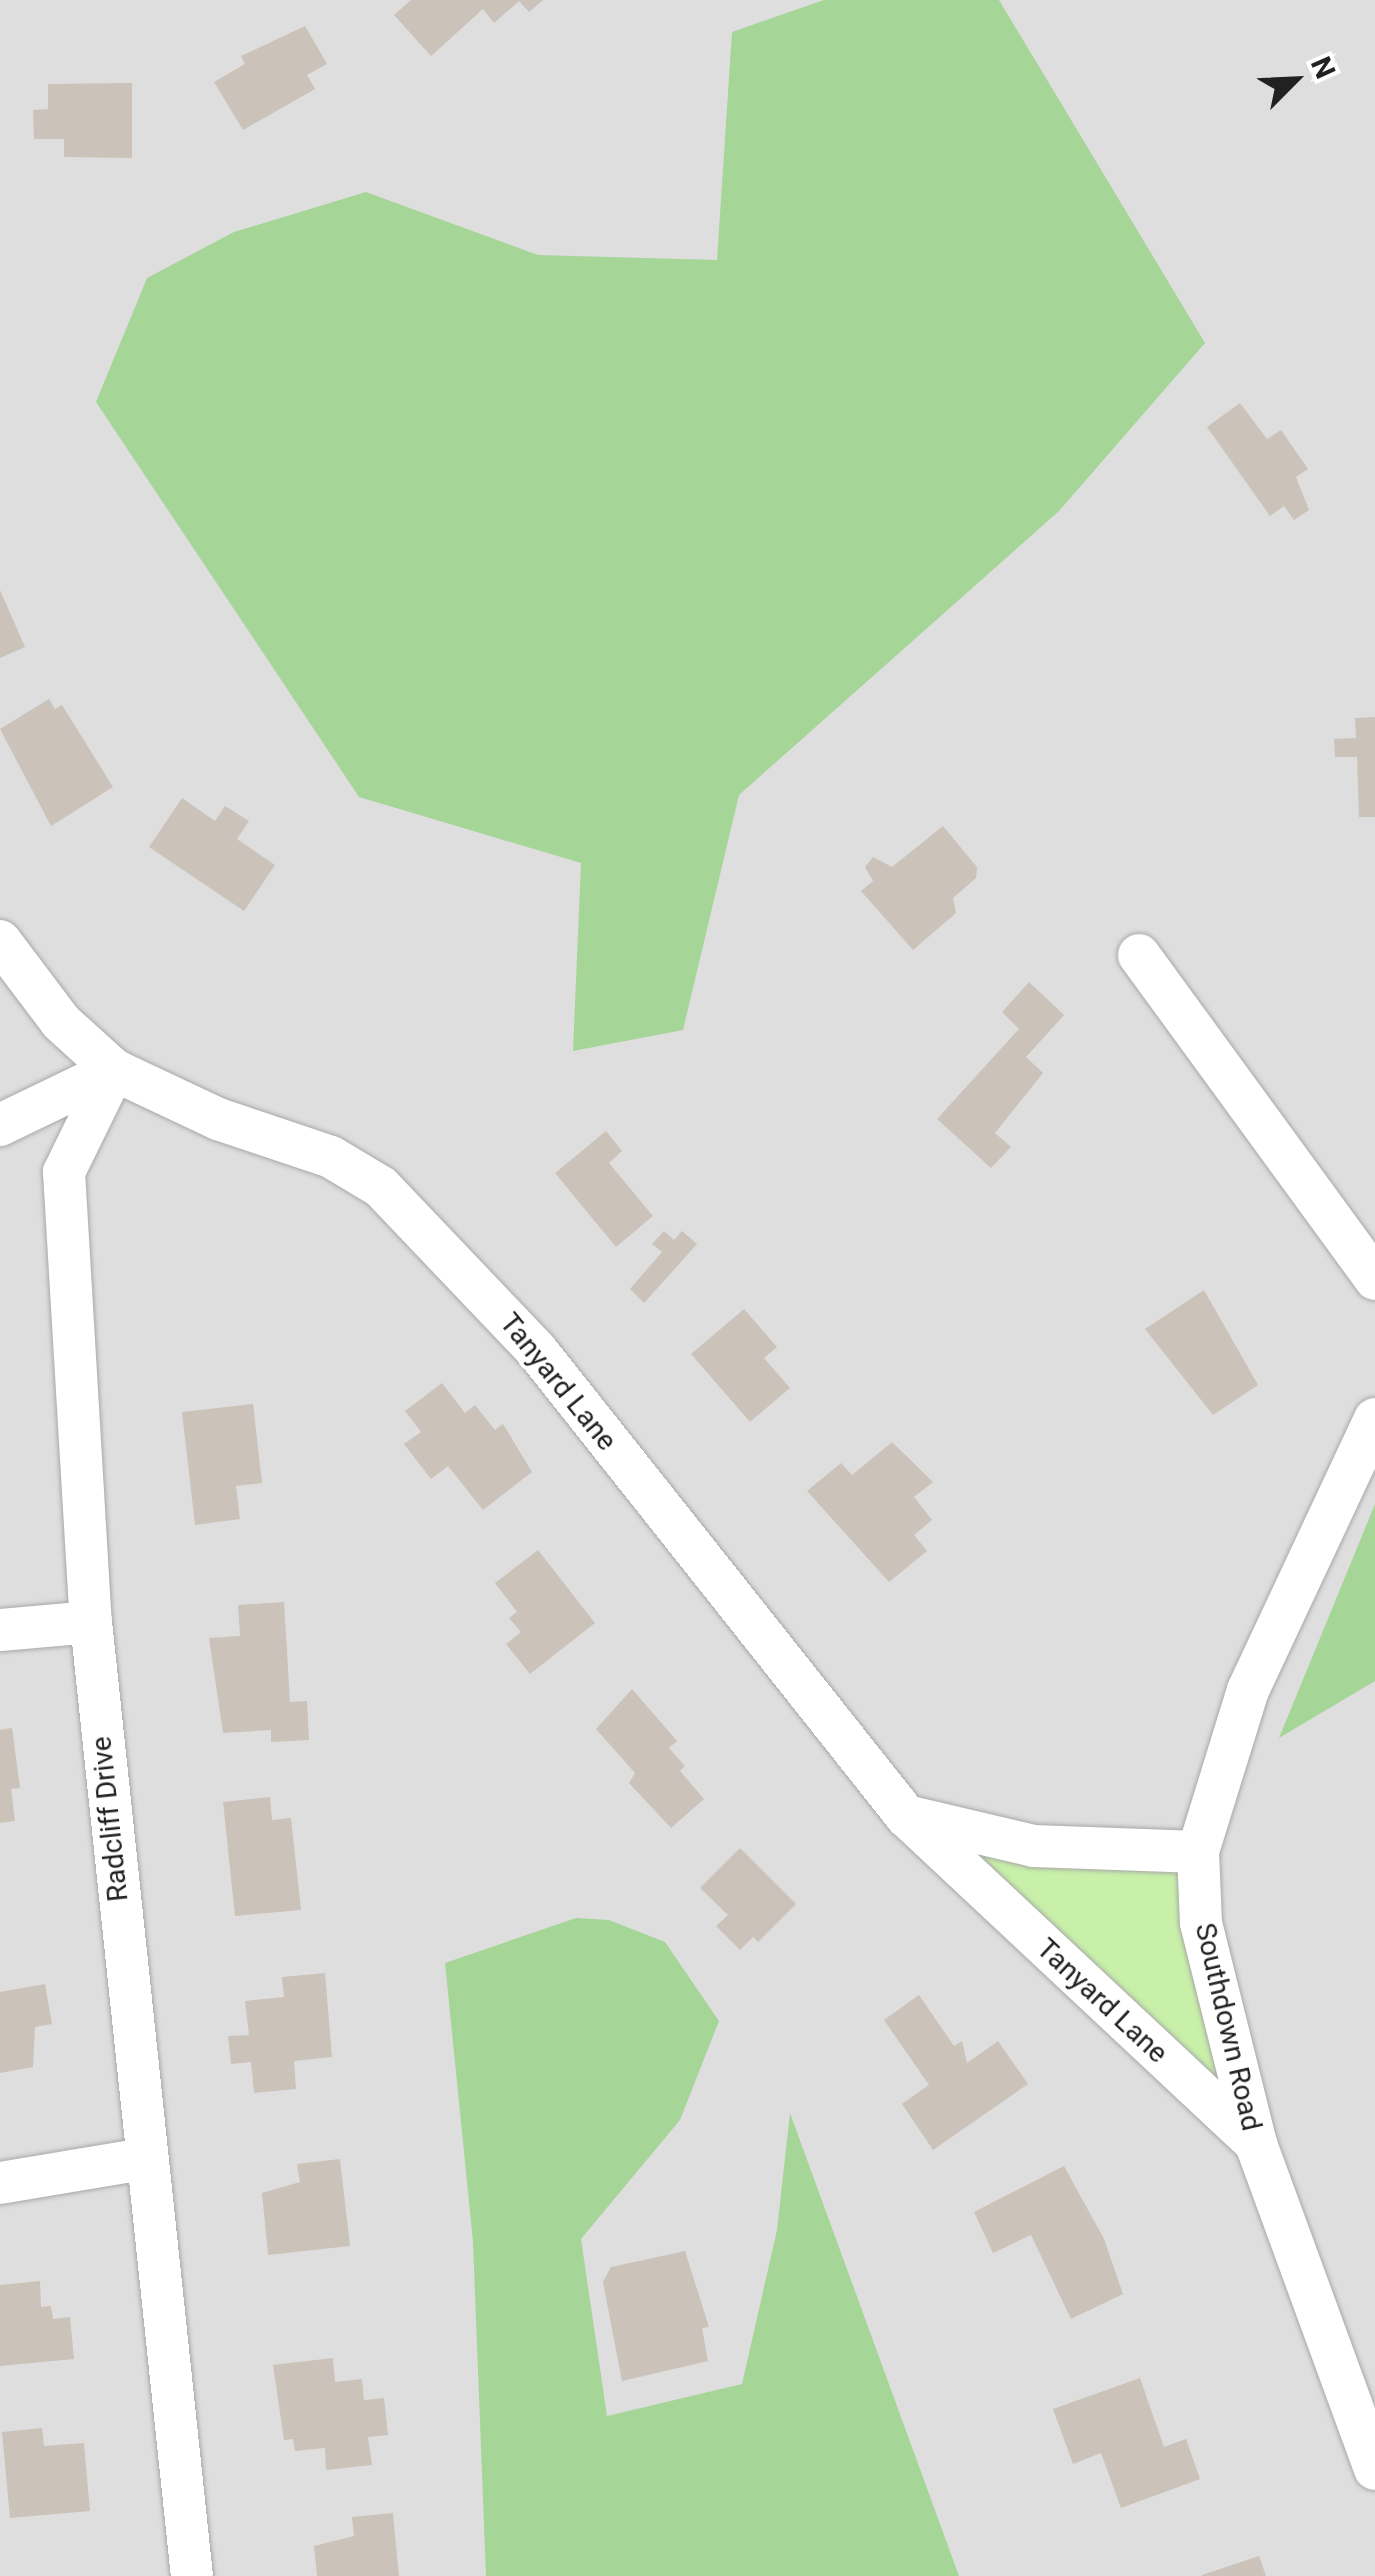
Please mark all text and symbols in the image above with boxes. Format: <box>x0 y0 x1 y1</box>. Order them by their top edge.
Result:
north arrow <box>1245 30 1345 130</box>
text: N <box>1304 52 1342 83</box>
street label: Tanyard Lane <box>492 1307 624 1457</box>
street label: Radcliff Drive <box>85 1735 135 1903</box>
street label: Southdown Road <box>1188 1920 1268 2134</box>
street label: Tanyard Lane <box>1030 1932 1174 2070</box>

